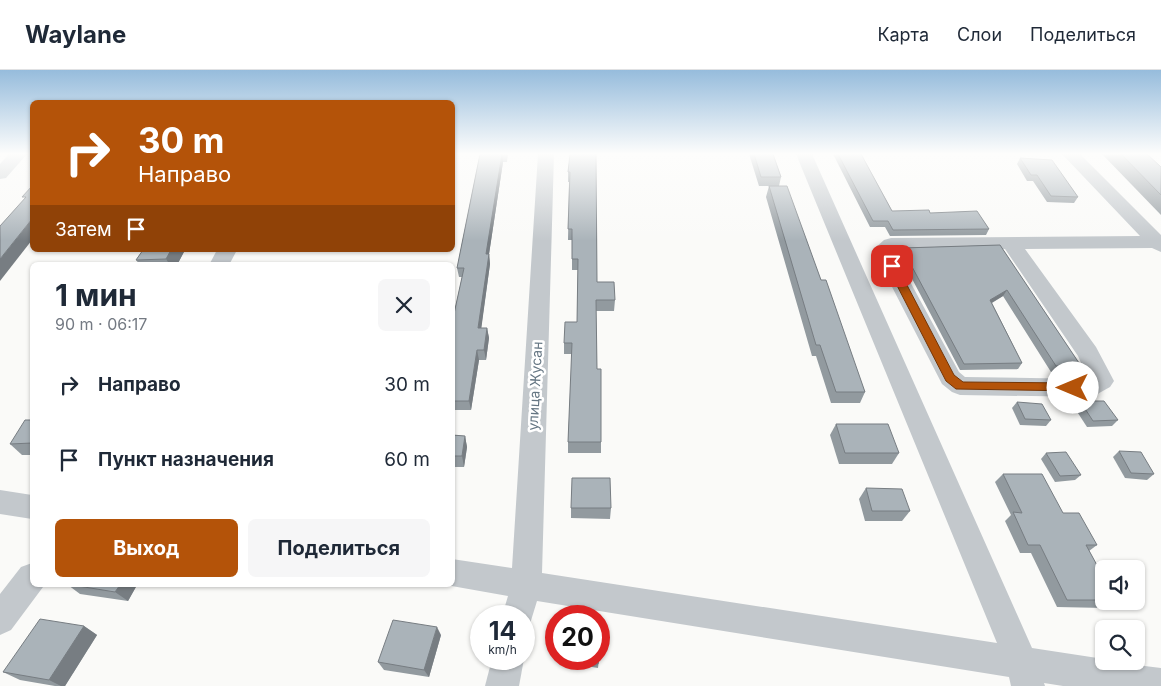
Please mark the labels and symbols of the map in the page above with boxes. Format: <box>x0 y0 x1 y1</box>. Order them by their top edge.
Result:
pin <box>871 245 913 287</box>
street label: улица Жусан <box>524 341 545 431</box>
position arrow <box>1046 361 1098 413</box>
speed limit sign: 20 <box>545 605 610 670</box>

